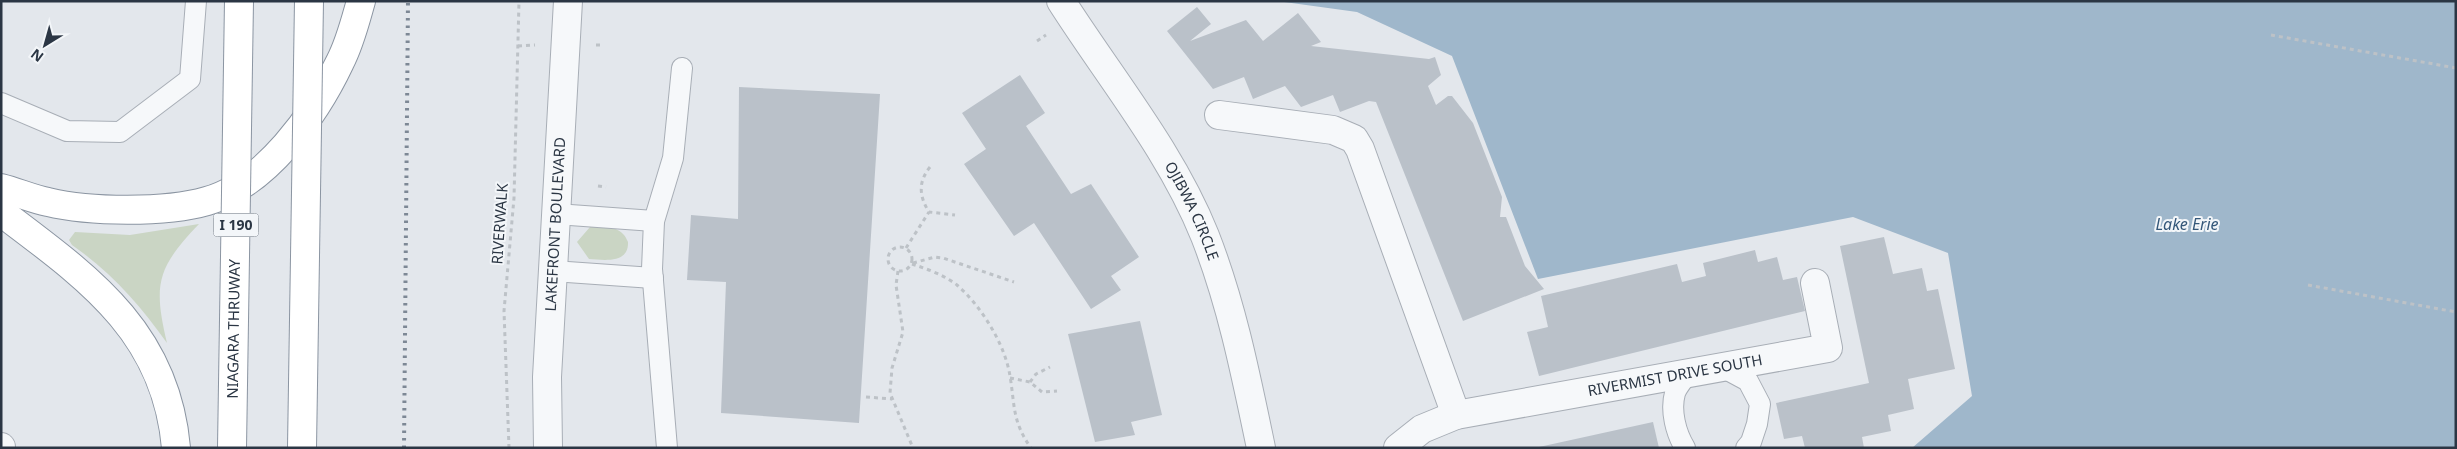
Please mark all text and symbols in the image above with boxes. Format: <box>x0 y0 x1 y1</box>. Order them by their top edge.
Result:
north arrow <box>20 20 70 70</box>
text: N <box>27 45 47 67</box>
street label: LAKEFRONT BOULEVARD <box>540 136 569 312</box>
street label: OJIBWA CIRCLE <box>1161 157 1224 263</box>
street label: RIVERWALK <box>486 182 512 265</box>
water label: Lake Erie <box>2155 213 2219 235</box>
road number: I 190 <box>214 214 258 236</box>
street label: NIAGARA THRUWAY <box>222 259 244 399</box>
street label: RIVERMIST DRIVE SOUTH <box>1586 349 1764 400</box>

